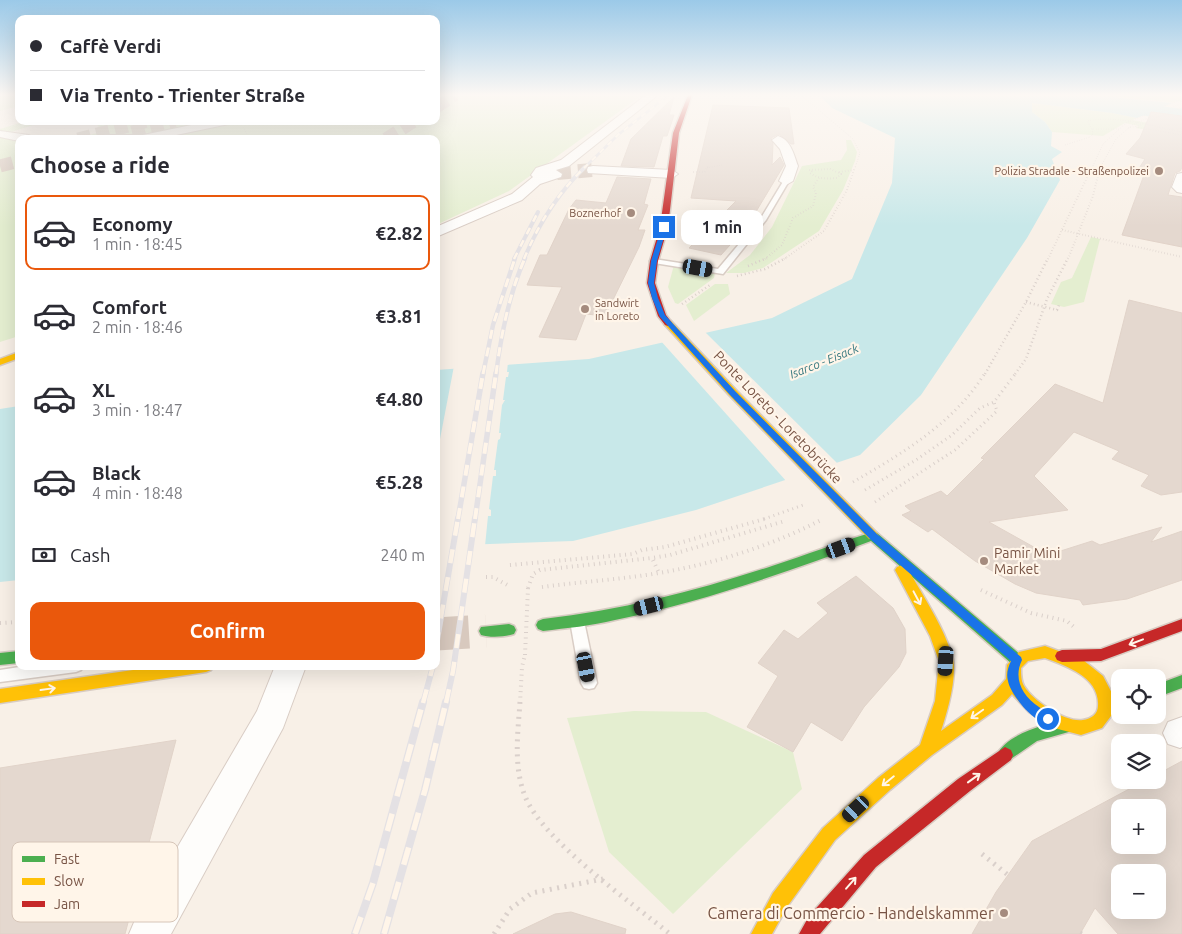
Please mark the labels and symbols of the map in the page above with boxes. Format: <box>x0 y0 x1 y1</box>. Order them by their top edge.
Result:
place label: Polizia Stradale - Straßenpolizei <box>994 165 1149 177</box>
marker: Polizia Stradale - Straßenpolizei <box>1153 165 1165 177</box>
place label: Boznerhof <box>569 207 622 219</box>
marker: Boznerhof <box>625 207 637 219</box>
callout: 1 min <box>682 210 764 244</box>
route end <box>653 216 675 238</box>
car <box>681 258 714 278</box>
place label: Sandwirt in Loreto <box>595 297 640 322</box>
marker: Sandwirt in Loreto <box>579 303 591 315</box>
water label: Isarco - Eisack <box>788 341 861 381</box>
street label: Ponte Loreto - Loretobrücke <box>710 347 846 487</box>
car <box>824 536 857 560</box>
place label: Pamir Mini Market <box>994 545 1060 577</box>
marker: Pamir Mini Market <box>978 555 990 567</box>
one-way arrow <box>912 591 922 606</box>
car <box>632 595 665 617</box>
one-way arrow <box>1129 638 1145 647</box>
car <box>937 646 954 676</box>
car <box>575 651 596 683</box>
one-way arrow <box>40 684 56 694</box>
route start <box>1037 708 1059 730</box>
one-way arrow <box>970 709 984 719</box>
one-way arrow <box>967 773 981 783</box>
one-way arrow <box>881 775 894 786</box>
car <box>839 793 872 825</box>
legend <box>12 842 178 922</box>
text: Fast <box>54 851 80 867</box>
text: Slow <box>54 873 84 889</box>
one-way arrow <box>845 877 856 890</box>
text: Jam <box>54 896 80 912</box>
place label: Camera di Commercio - Handelskammer <box>708 904 994 922</box>
marker: Camera di Commercio - Handelskammer <box>998 907 1010 919</box>

